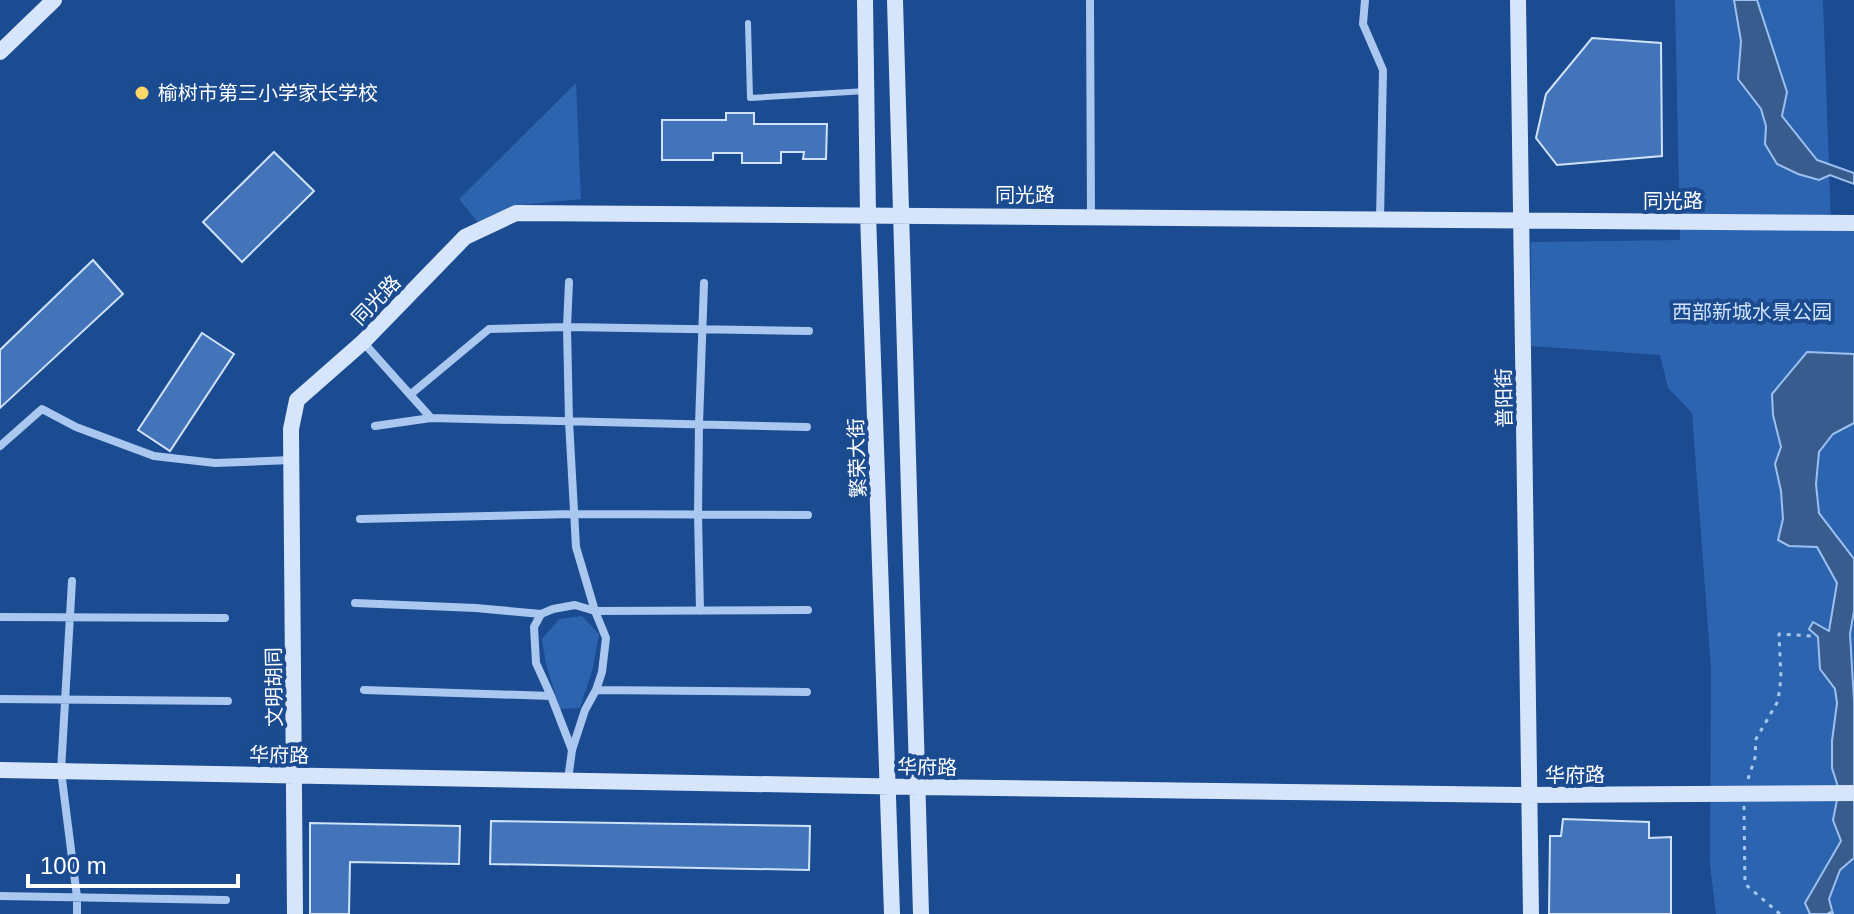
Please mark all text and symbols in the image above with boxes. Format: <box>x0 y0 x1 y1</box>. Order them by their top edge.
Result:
place label: 榆树市第三小学家长学校 <box>158 82 378 104</box>
marker: 榆树市第三小学家长学校 <box>133 84 151 102</box>
street label: 同光路 <box>995 184 1055 206</box>
street label: 同光路 <box>1643 190 1703 212</box>
street label: 同光路 <box>347 271 405 329</box>
park label: 西部新城水景公园 <box>1672 301 1832 323</box>
street label: 普阳街 <box>1492 368 1516 428</box>
street label: 繁荣大街 <box>845 418 869 498</box>
street label: 文明胡同 <box>262 647 286 727</box>
street label: 华府路 <box>249 743 309 767</box>
street label: 华府路 <box>897 755 957 779</box>
street label: 华府路 <box>1545 764 1605 786</box>
scale bar <box>28 838 238 888</box>
text: 100 m <box>40 852 107 879</box>

